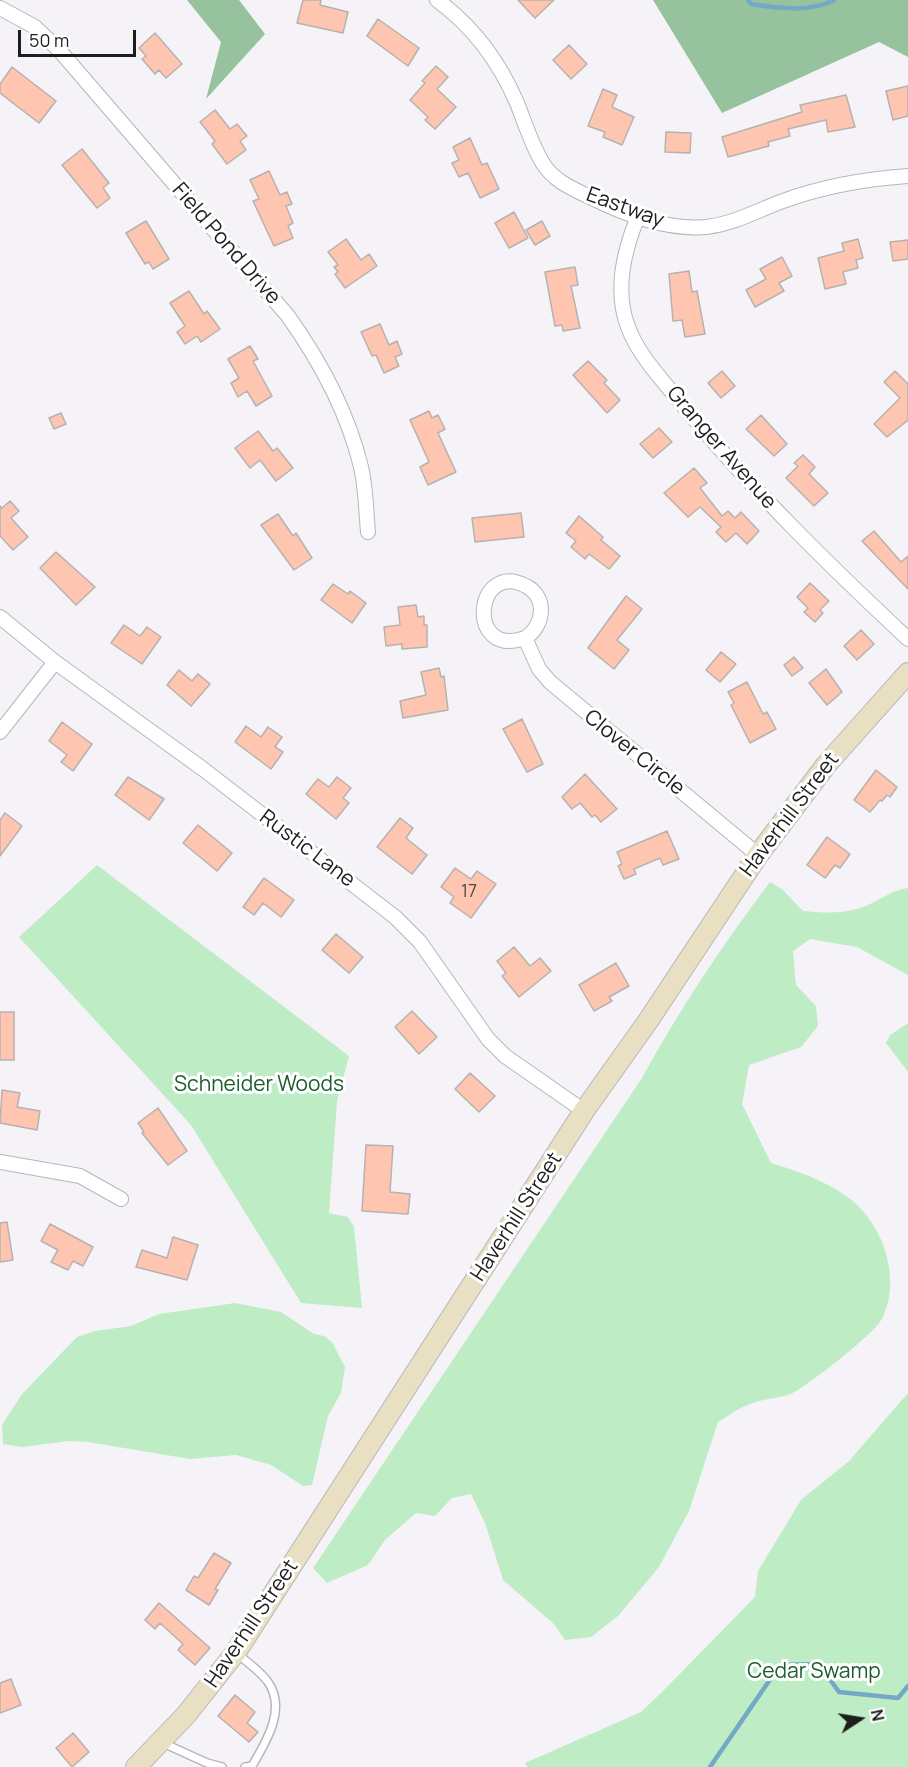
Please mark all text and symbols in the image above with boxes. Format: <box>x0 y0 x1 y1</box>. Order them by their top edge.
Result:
scale bar <box>21 18 140 56</box>
text: 50 m <box>29 28 69 52</box>
street label: Field Pond Drive <box>166 178 286 310</box>
street label: Eastway <box>583 182 667 234</box>
street label: Granger Avenue <box>661 381 781 515</box>
street label: Clover Circle <box>579 705 689 801</box>
street label: Haverhill Street <box>735 748 845 882</box>
street label: Rustic Lane <box>254 805 360 893</box>
house number: 17 <box>461 881 477 903</box>
park label: Schneider Woods <box>174 1072 344 1098</box>
street label: Haverhill Street <box>466 1148 568 1286</box>
street label: Haverhill Street <box>200 1555 304 1693</box>
park label: Cedar Swamp <box>747 1659 881 1685</box>
north arrow <box>830 1689 890 1749</box>
text: N <box>866 1707 890 1723</box>

